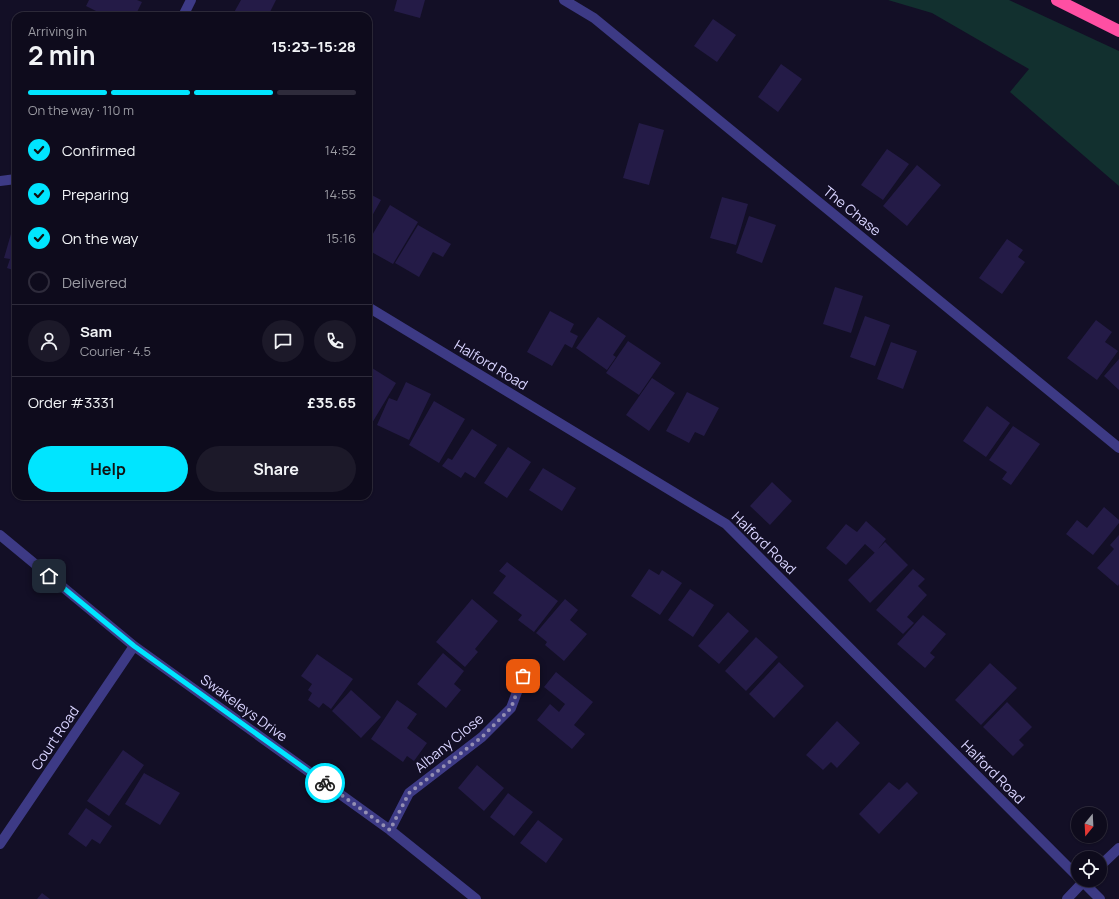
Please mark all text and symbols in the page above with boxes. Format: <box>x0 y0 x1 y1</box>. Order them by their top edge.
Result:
text: Arriving in <box>28 22 87 40</box>
text: 15:23–15:28 <box>271 36 356 57</box>
text: 2 min <box>28 37 96 73</box>
text: On the way · 110 m <box>28 101 134 119</box>
icon: check <box>28 139 50 161</box>
text: Confirmed <box>62 140 135 161</box>
text: 14:52 <box>325 141 356 159</box>
street label: The Chase <box>819 181 885 240</box>
icon: check <box>28 183 50 205</box>
text: Preparing <box>62 184 129 205</box>
text: 14:55 <box>324 185 356 203</box>
icon: check <box>28 227 50 249</box>
text: On the way <box>62 228 138 249</box>
text: 15:16 <box>326 229 356 247</box>
text: Delivered <box>62 272 127 293</box>
button: person <box>28 320 70 362</box>
button: chat <box>262 320 304 362</box>
button: phone <box>314 320 356 362</box>
text: Sam <box>80 321 112 342</box>
street label: Halford Road <box>451 335 532 394</box>
text: Courier · 4.5 <box>80 342 151 360</box>
text: Order #3331 <box>28 392 115 413</box>
text: £35.65 <box>307 392 356 413</box>
button: Help <box>28 446 188 492</box>
button: Share <box>196 446 356 492</box>
street label: Halford Road <box>728 507 801 578</box>
pin <box>32 559 66 593</box>
icon: home <box>38 565 60 587</box>
pin <box>506 659 540 693</box>
icon: bag <box>512 665 534 687</box>
street label: Swakeleys Drive <box>197 670 292 746</box>
street label: Court Road <box>26 702 83 773</box>
street label: Albany Close <box>410 709 487 776</box>
street label: Halford Road <box>957 736 1029 808</box>
courier <box>305 763 345 803</box>
icon: bike <box>314 772 336 794</box>
north arrow <box>1071 807 1107 843</box>
map controls <box>1071 807 1107 887</box>
button: locate <box>1071 851 1107 887</box>

